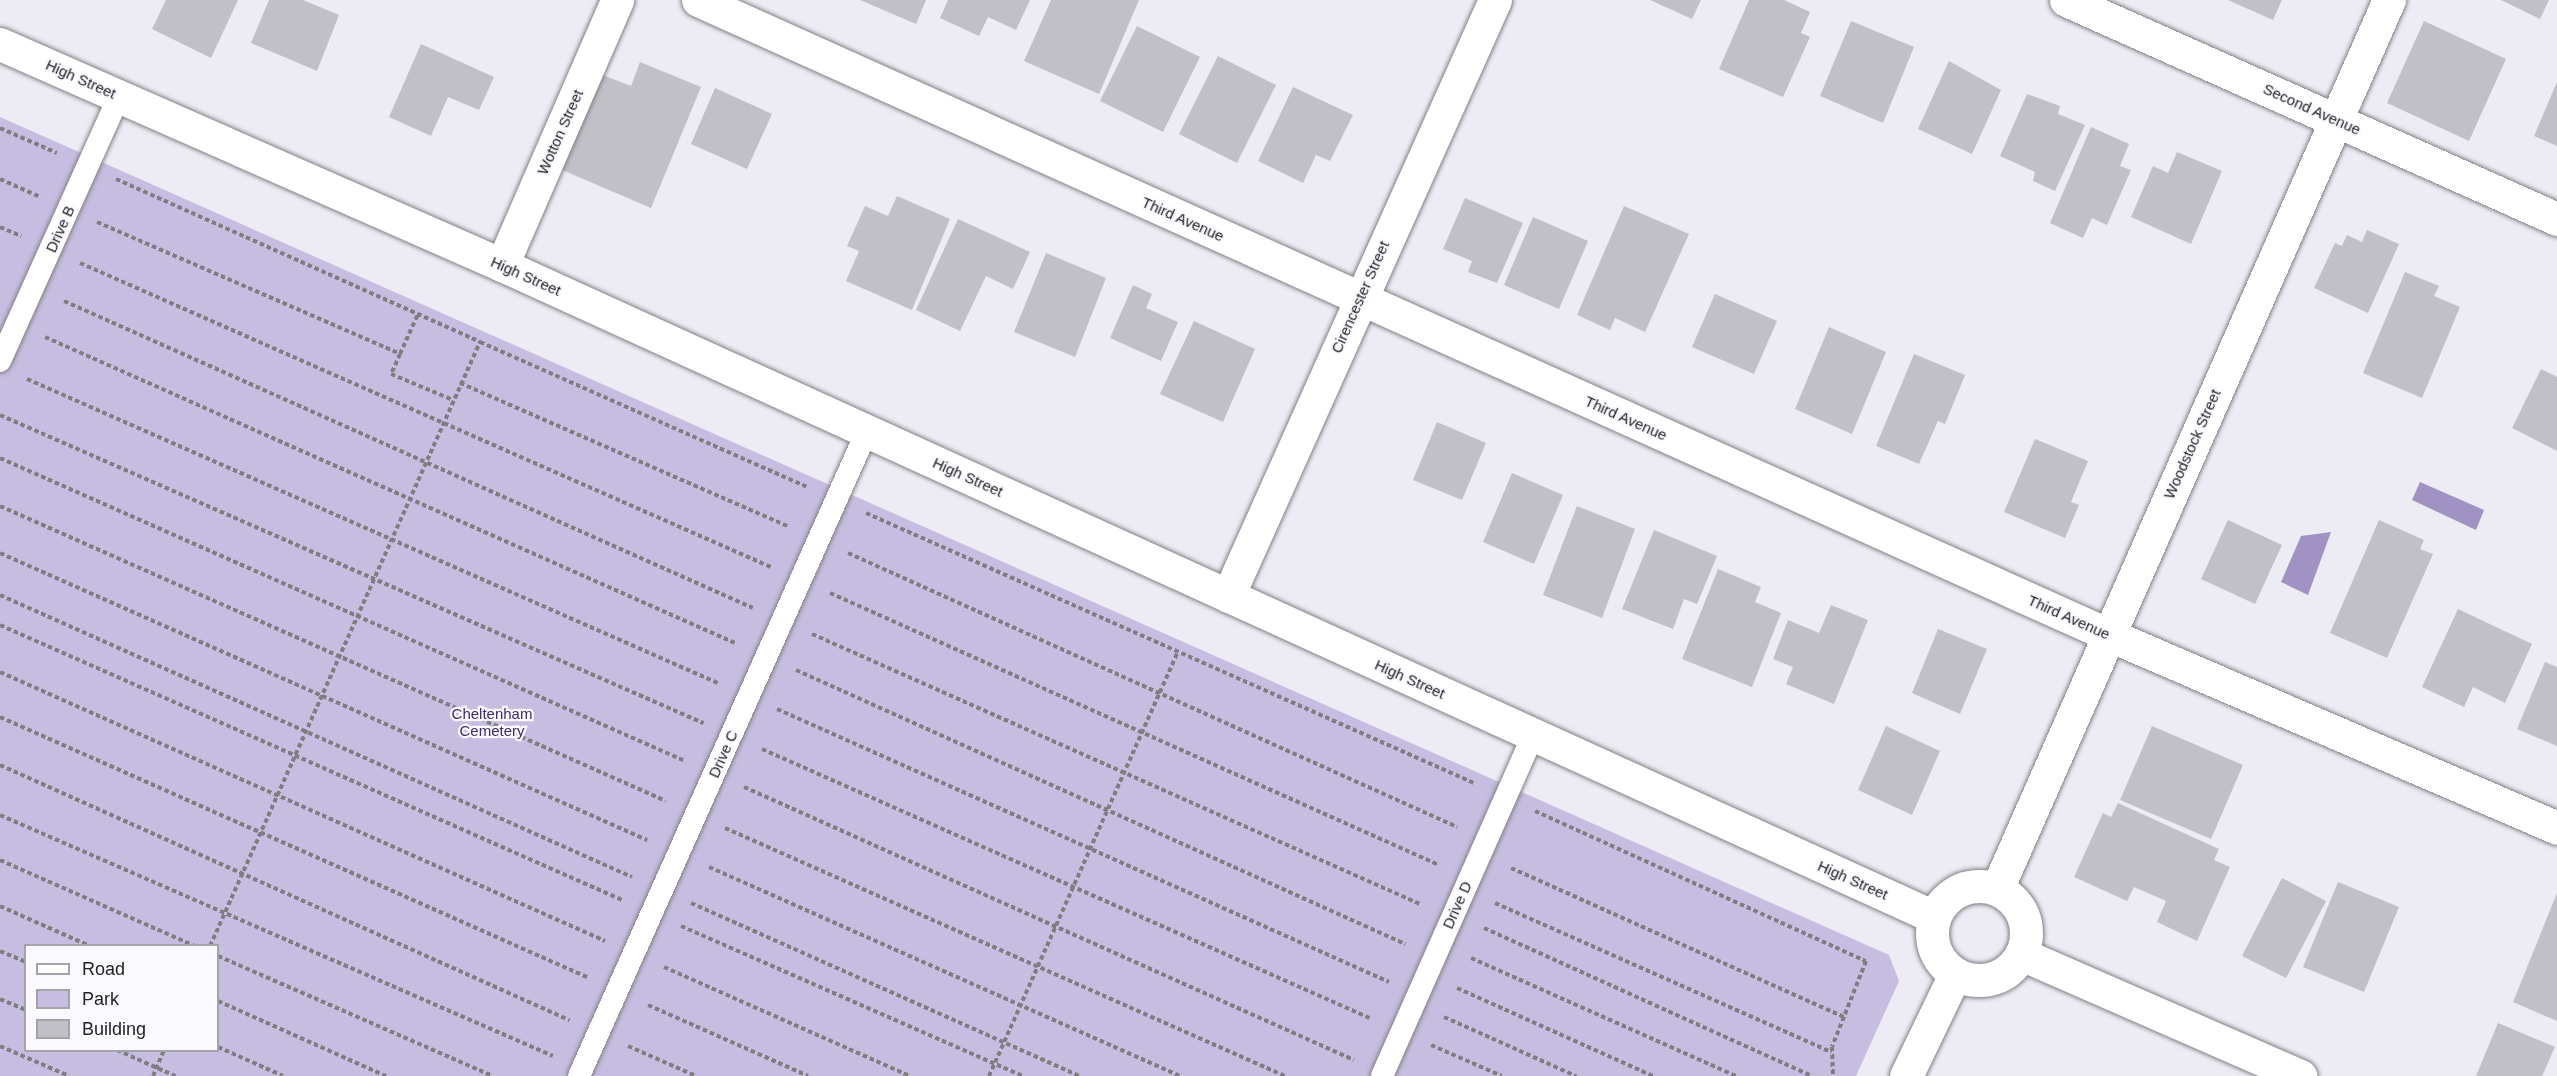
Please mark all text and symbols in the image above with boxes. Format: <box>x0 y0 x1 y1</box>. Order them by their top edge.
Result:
street label: High Street <box>43 56 119 102</box>
street label: Second Avenue <box>2260 79 2364 139</box>
street label: Wotton Street <box>533 87 587 177</box>
street label: Third Avenue <box>1139 193 1227 245</box>
street label: Drive B <box>42 203 78 255</box>
street label: Cirencester Street <box>1327 238 1393 356</box>
street label: High Street <box>488 253 564 299</box>
street label: Woodstock Street <box>2160 386 2224 502</box>
street label: Third Avenue <box>1582 392 1670 444</box>
street label: High Street <box>930 454 1006 500</box>
street label: Third Avenue <box>2025 591 2113 643</box>
street label: High Street <box>1372 656 1448 702</box>
park label: Cheltenham Cemetery <box>452 704 532 739</box>
street label: Drive C <box>705 727 741 781</box>
street label: High Street <box>1815 857 1891 903</box>
street label: Drive D <box>1439 878 1475 932</box>
legend <box>24 944 219 1052</box>
text: Road <box>82 959 125 979</box>
text: Park <box>82 989 119 1009</box>
text: Building <box>82 1019 146 1039</box>

